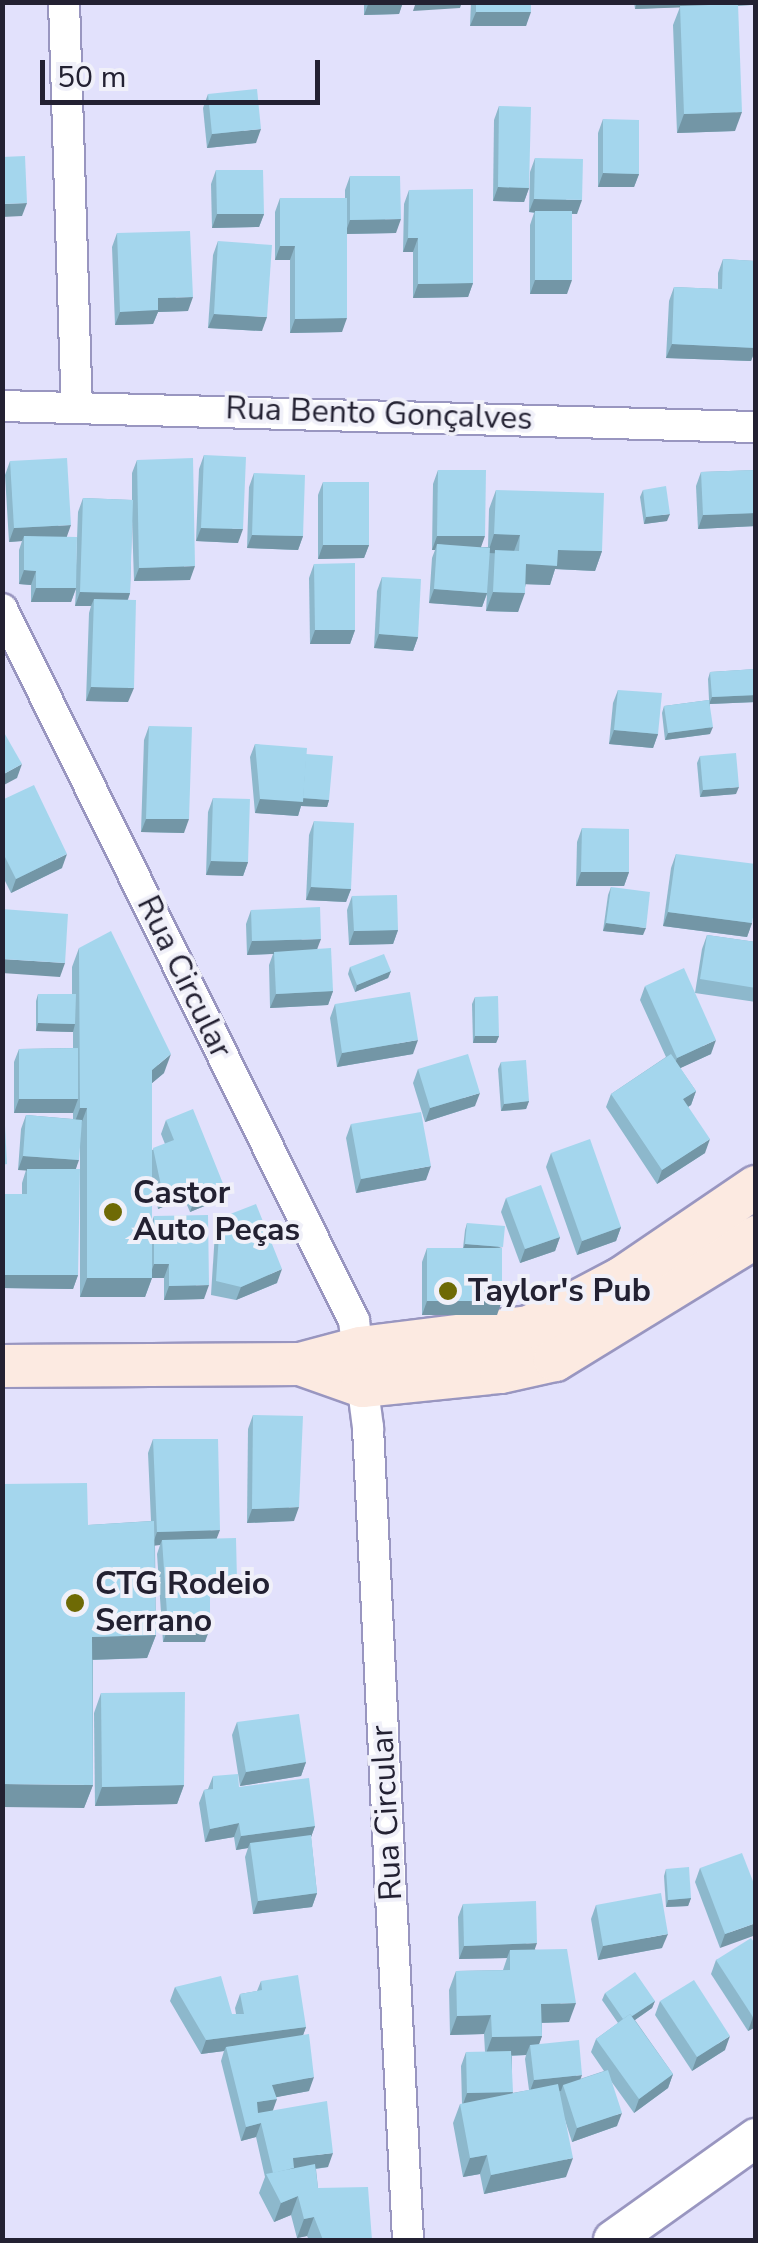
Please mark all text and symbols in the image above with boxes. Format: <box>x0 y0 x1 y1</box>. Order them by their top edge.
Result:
scale bar <box>45 40 325 102</box>
text: 50 m <box>57 57 126 98</box>
street label: Rua Bento Gonçalves <box>225 389 533 439</box>
street label: Rua Circular <box>128 890 240 1064</box>
place label: Castor Auto Peças <box>133 1175 300 1250</box>
marker: Castor Auto Peças <box>102 1201 124 1223</box>
place label: Taylor's Pub <box>468 1272 651 1310</box>
marker: Taylor's Pub <box>437 1280 459 1302</box>
place label: CTG Rodeio Serrano <box>95 1566 270 1641</box>
marker: CTG Rodeio Serrano <box>64 1592 86 1614</box>
street label: Rua Circular <box>363 1724 411 1902</box>

